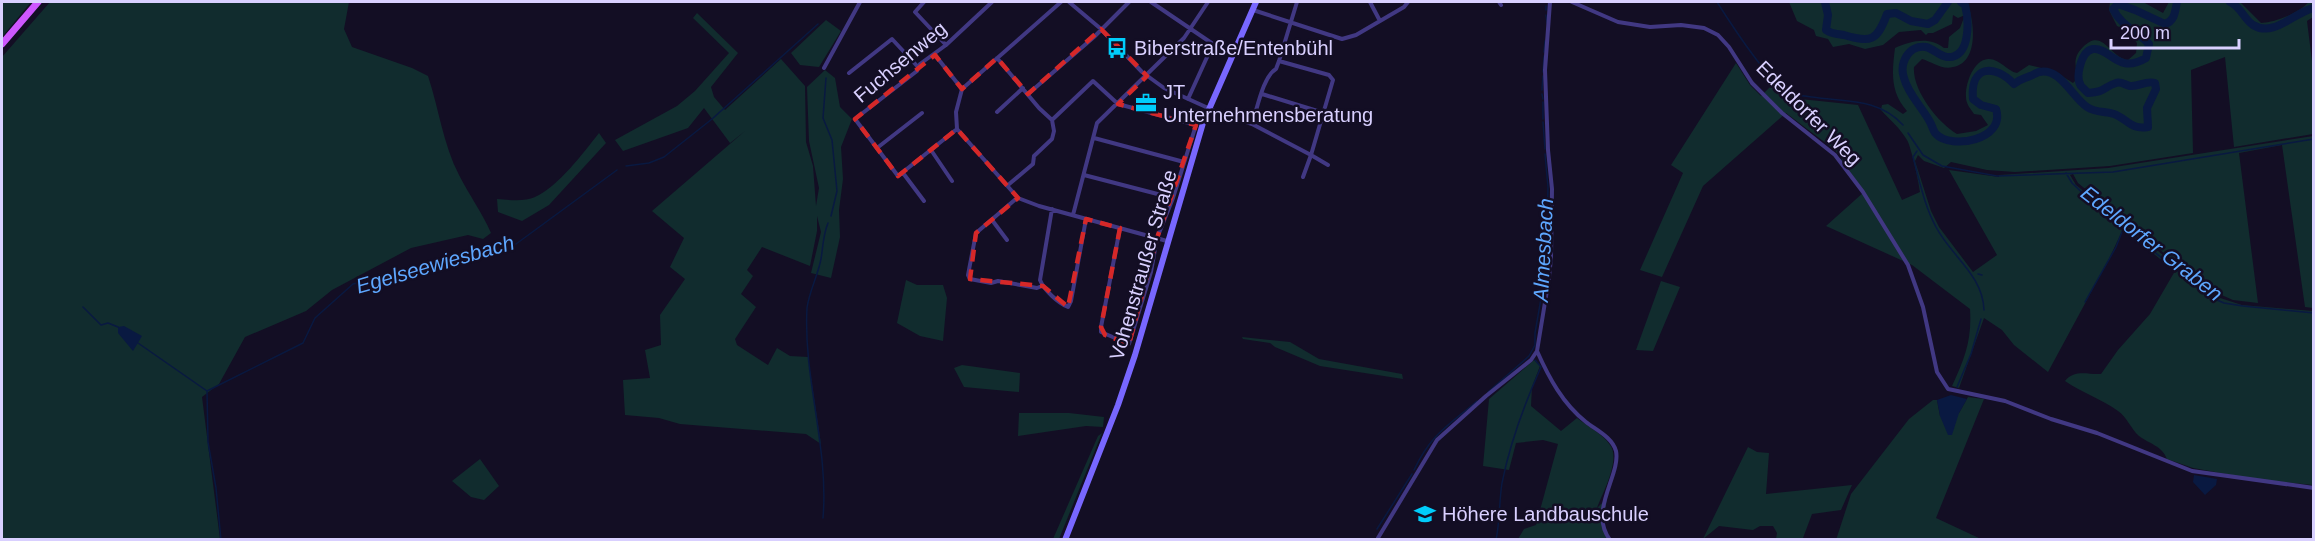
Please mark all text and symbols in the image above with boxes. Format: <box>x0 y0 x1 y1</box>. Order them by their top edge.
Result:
scale bar <box>2111 12 2238 50</box>
street label: Fuchsenweg <box>849 17 951 107</box>
text: 200 m <box>2120 23 2170 43</box>
bus stop icon: Biberstraße/Entenbühl <box>1105 36 1129 60</box>
place label: Biberstraße/Entenbühl <box>1134 37 1333 59</box>
street label: Edeldorfer Weg <box>1752 56 1866 170</box>
place label: JT Unternehmensberatung <box>1163 81 1373 126</box>
office icon: JT Unternehmensberatung <box>1134 91 1158 115</box>
street label: Vohenstraußer Straße <box>1105 167 1181 363</box>
water label: Edeldorfer Graben <box>2077 181 2227 305</box>
water label: Almesbach <box>1529 198 1557 304</box>
water label: Egelseewiesbach <box>353 230 517 298</box>
school or university icon: Höhere Landbauschule <box>1413 502 1437 526</box>
place label: Höhere Landbauschule <box>1442 503 1649 525</box>

